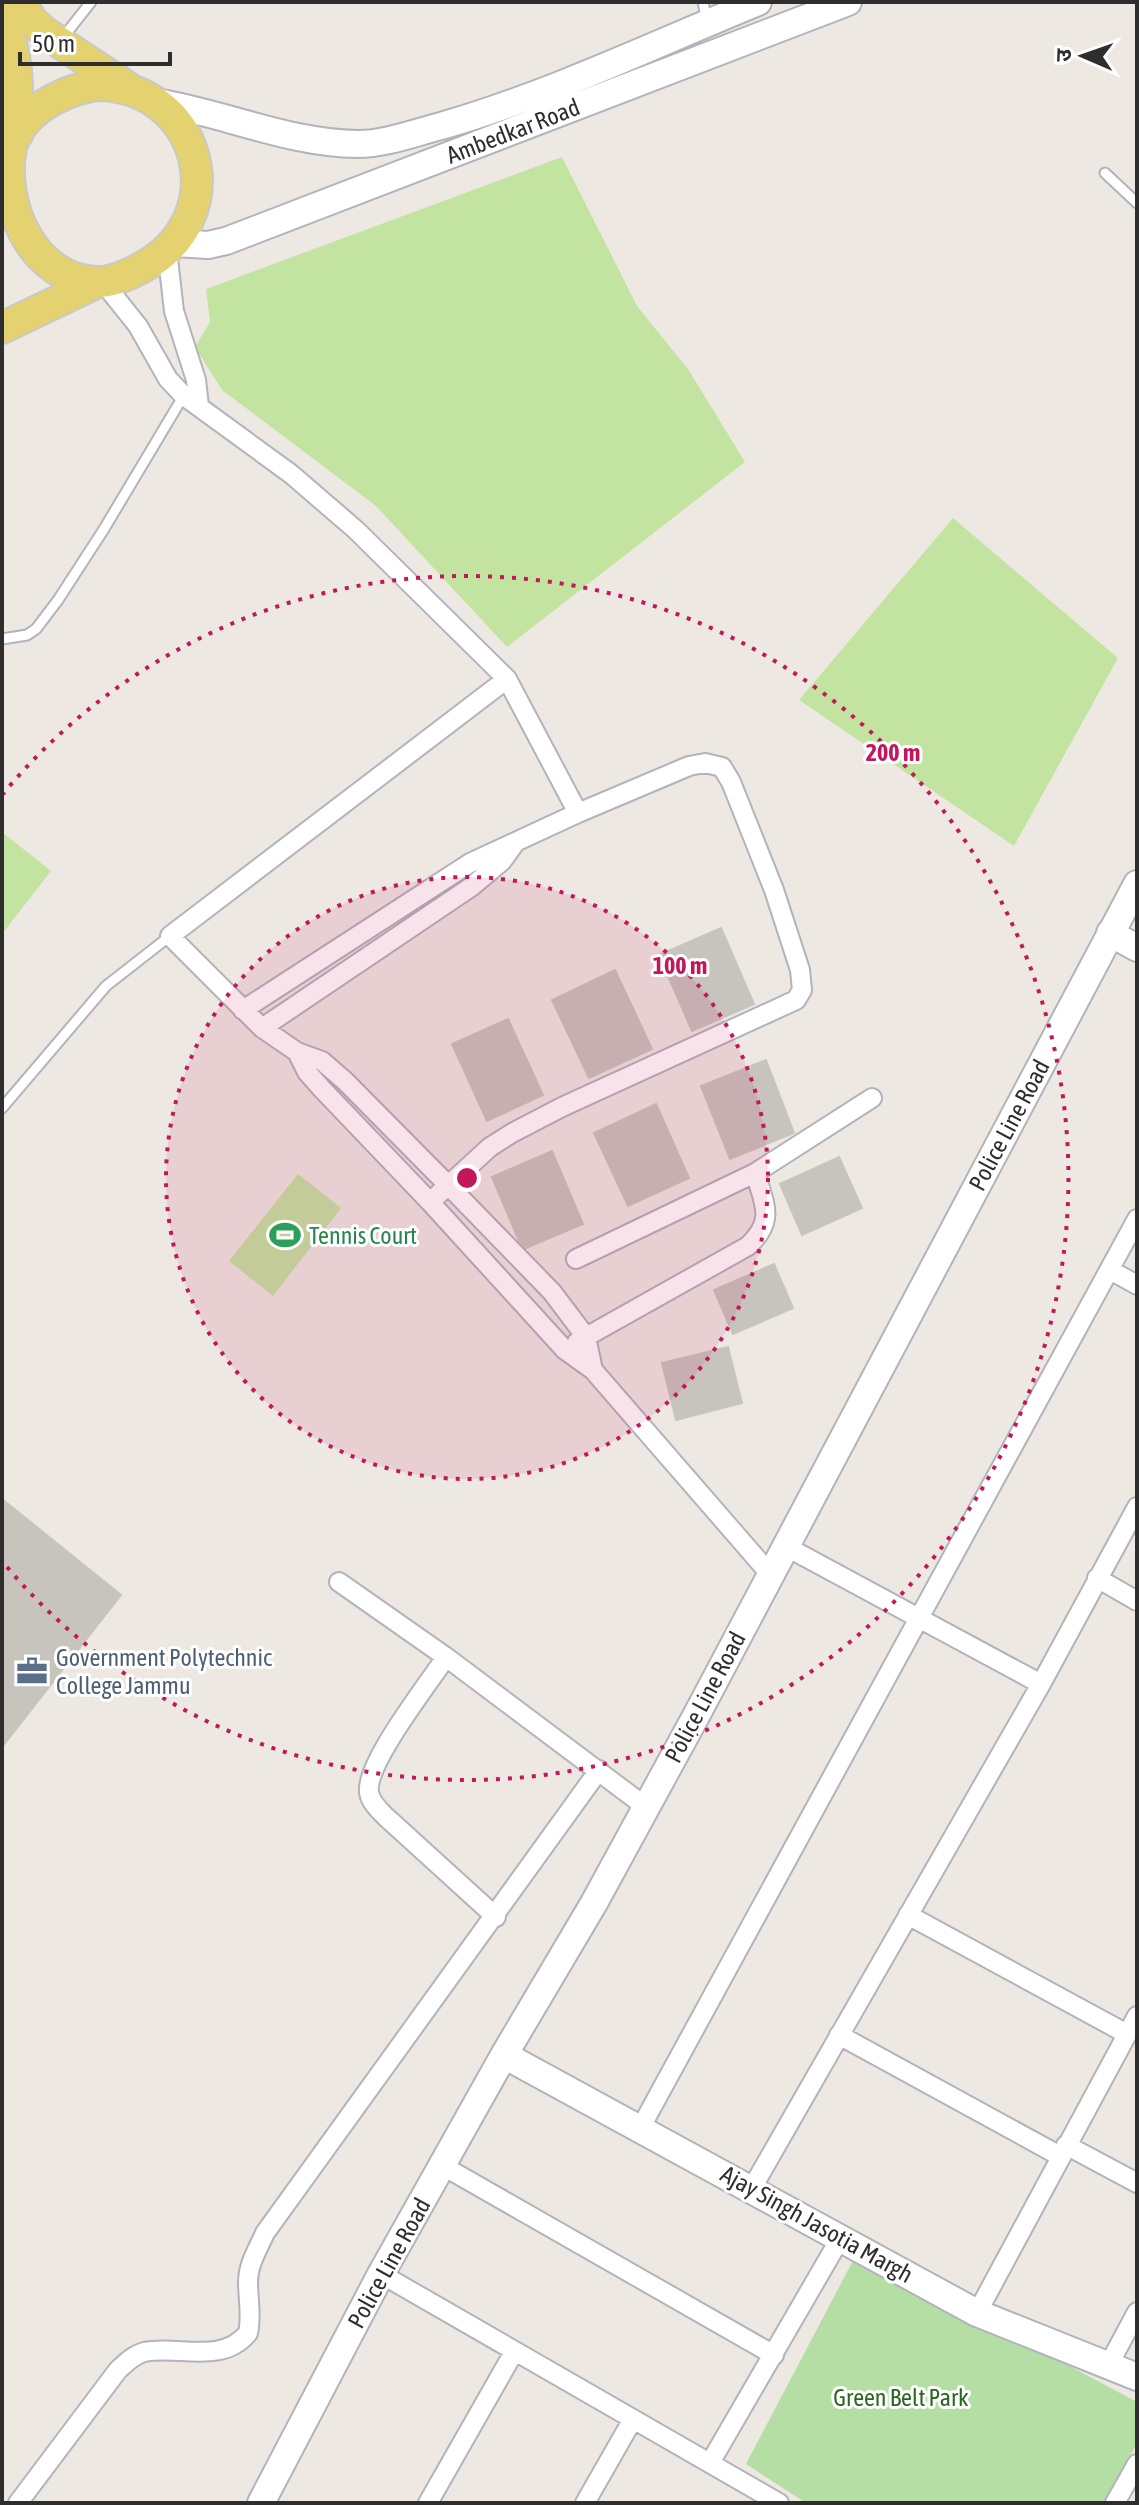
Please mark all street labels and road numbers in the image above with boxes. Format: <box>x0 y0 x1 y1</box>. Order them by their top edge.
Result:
street label: Ambedkar Road <box>443 93 583 169</box>
street label: Police Line Road <box>963 1055 1055 1195</box>
street label: Police Line Road <box>659 1627 751 1767</box>
street label: Ajay Singh Jasotia Margh <box>716 2160 918 2288</box>
street label: Police Line Road <box>342 2193 436 2333</box>

